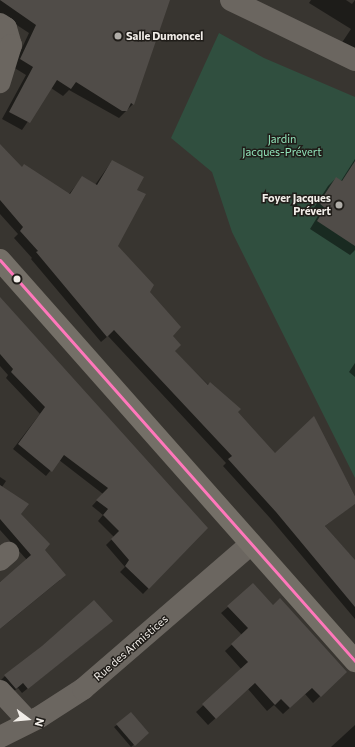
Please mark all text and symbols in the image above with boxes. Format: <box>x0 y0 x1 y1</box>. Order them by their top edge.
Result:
place label: Salle Dumoncel <box>126 29 203 43</box>
marker: Salle Dumoncel <box>113 31 123 41</box>
park label: Jardin Jacques-Prévert <box>242 133 322 159</box>
place label: Foyer Jacques Prévert <box>262 192 331 218</box>
marker: Foyer Jacques Prévert <box>334 200 344 210</box>
unlabelled marker <box>12 274 22 284</box>
street label: Rue des Armistices <box>91 612 171 684</box>
north arrow <box>8 699 48 739</box>
text: N <box>33 717 47 728</box>

